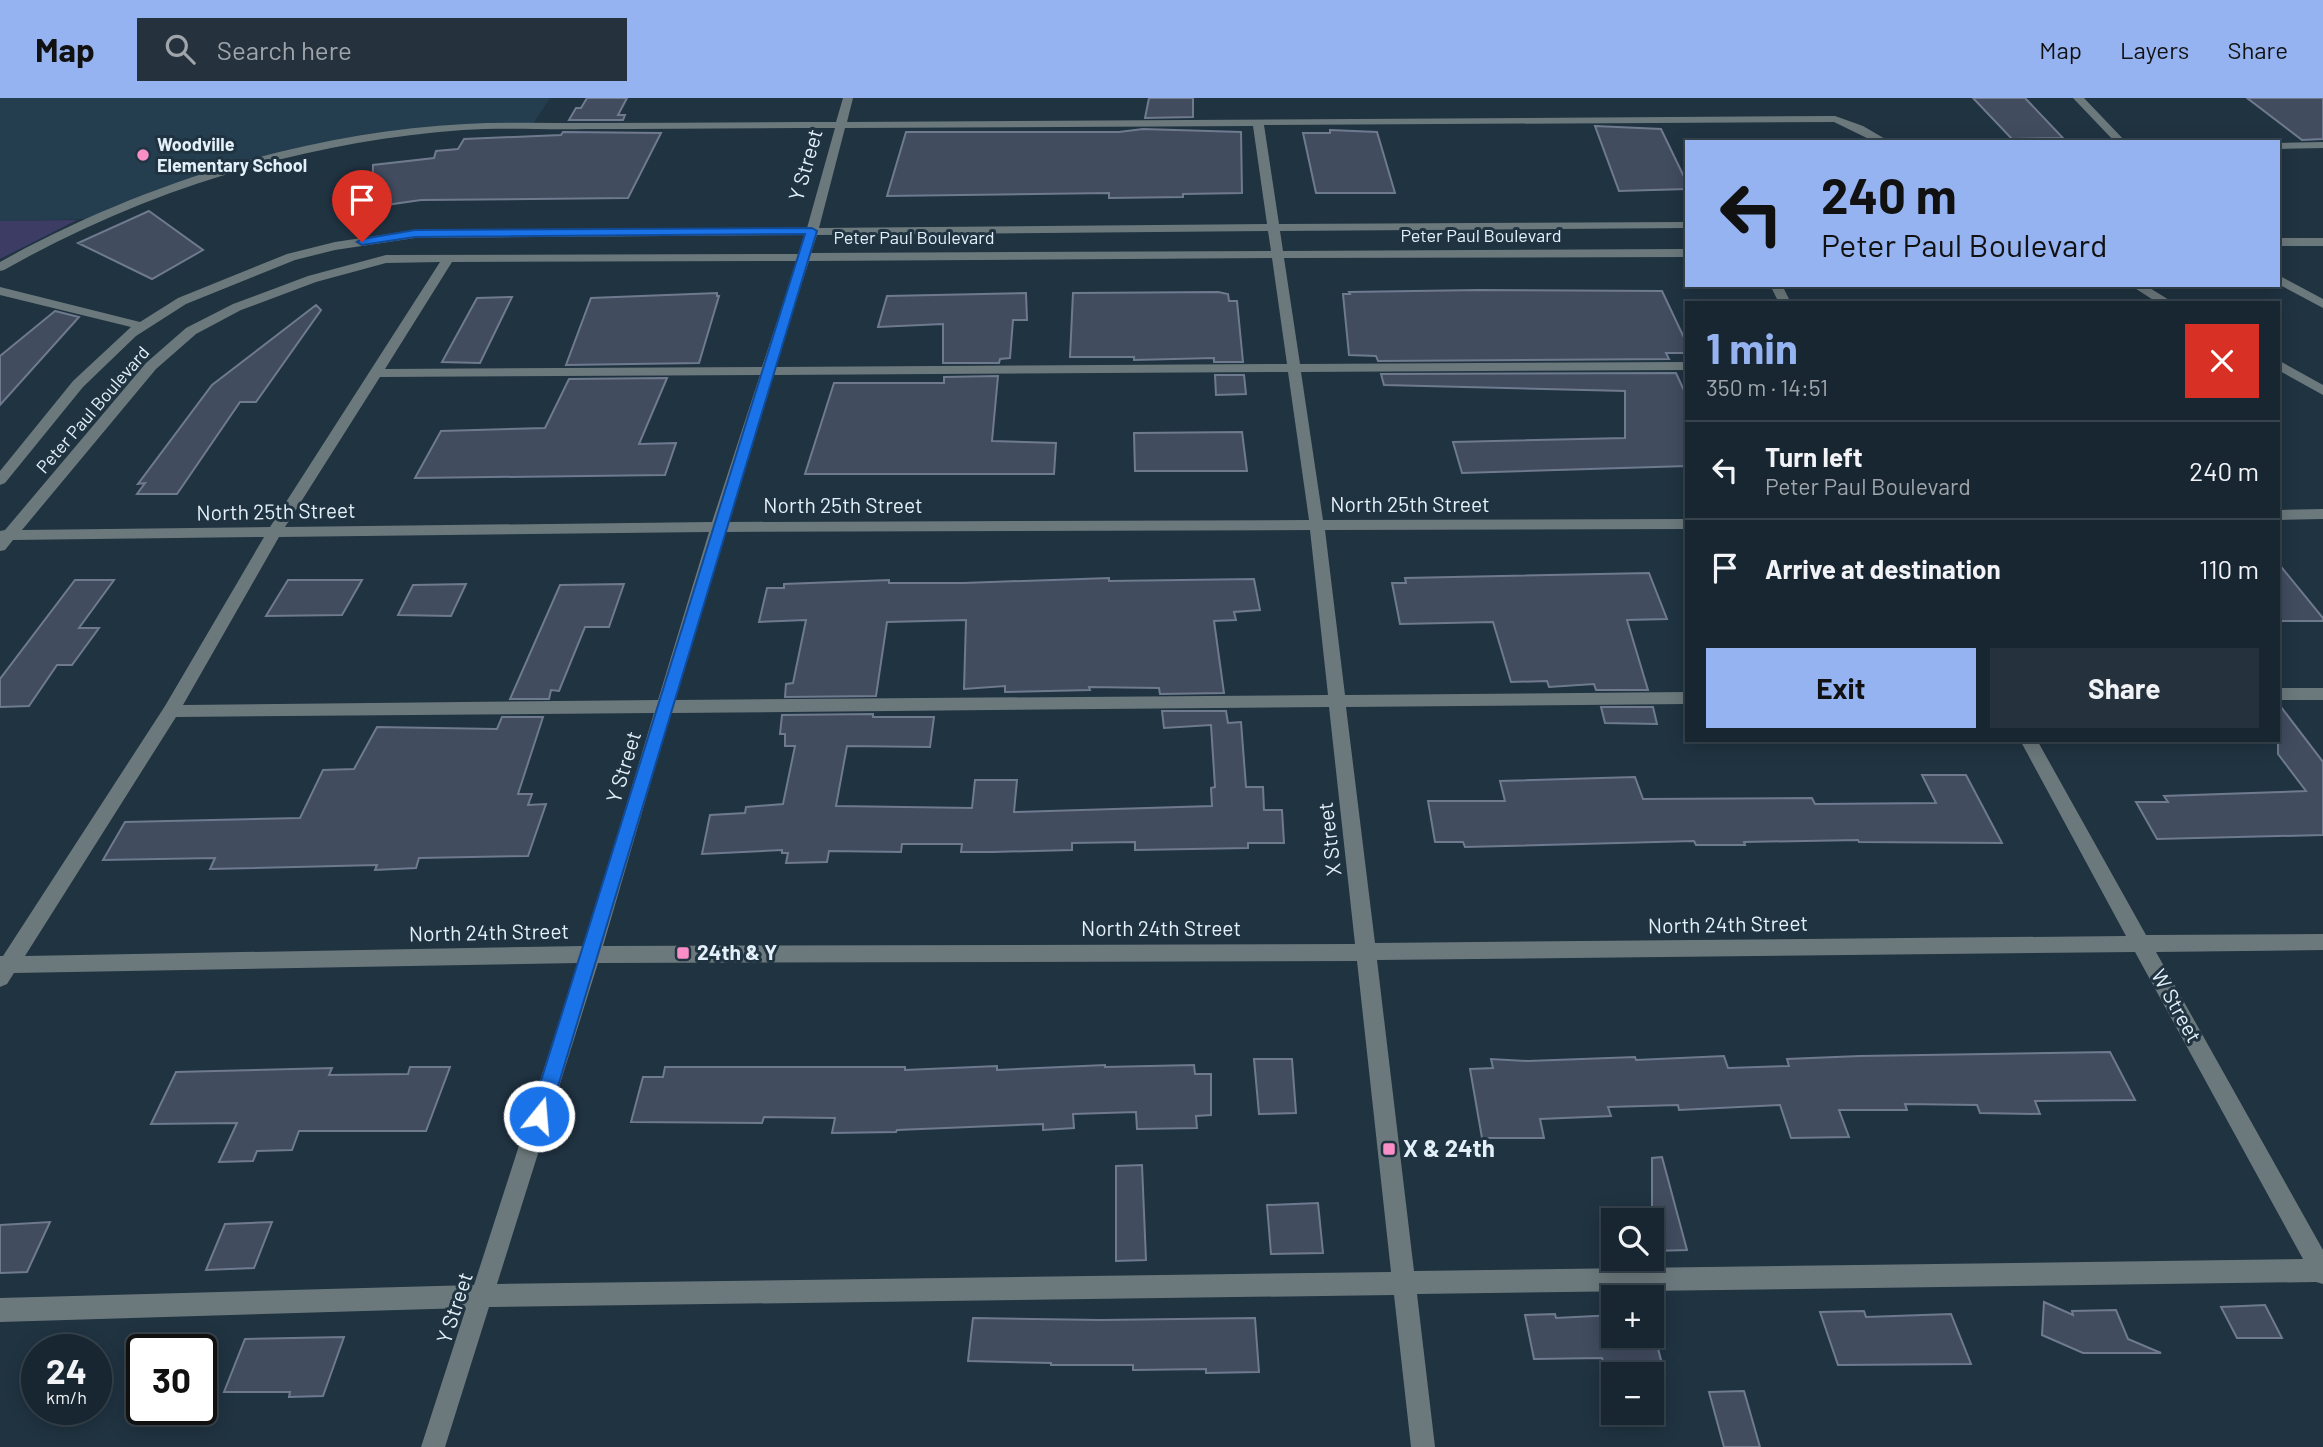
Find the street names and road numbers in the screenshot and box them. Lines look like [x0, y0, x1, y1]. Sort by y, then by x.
street label: Y Street [782, 126, 827, 203]
street label: Peter Paul Boulevard [1400, 224, 1562, 246]
street label: Peter Paul Boulevard [833, 226, 995, 248]
street label: Peter Paul Boulevard [31, 341, 153, 477]
street label: North 25th Street [1330, 491, 1490, 516]
street label: North 25th Street [763, 492, 923, 517]
street label: North 25th Street [196, 497, 356, 524]
street label: Y Street [600, 728, 645, 805]
street label: X Street [1312, 801, 1345, 877]
street label: North 24th Street [1648, 910, 1808, 937]
street label: North 24th Street [1081, 915, 1241, 940]
street label: North 24th Street [409, 918, 569, 945]
street label: W Street [2147, 964, 2208, 1046]
street label: Y Street [430, 1269, 477, 1346]

